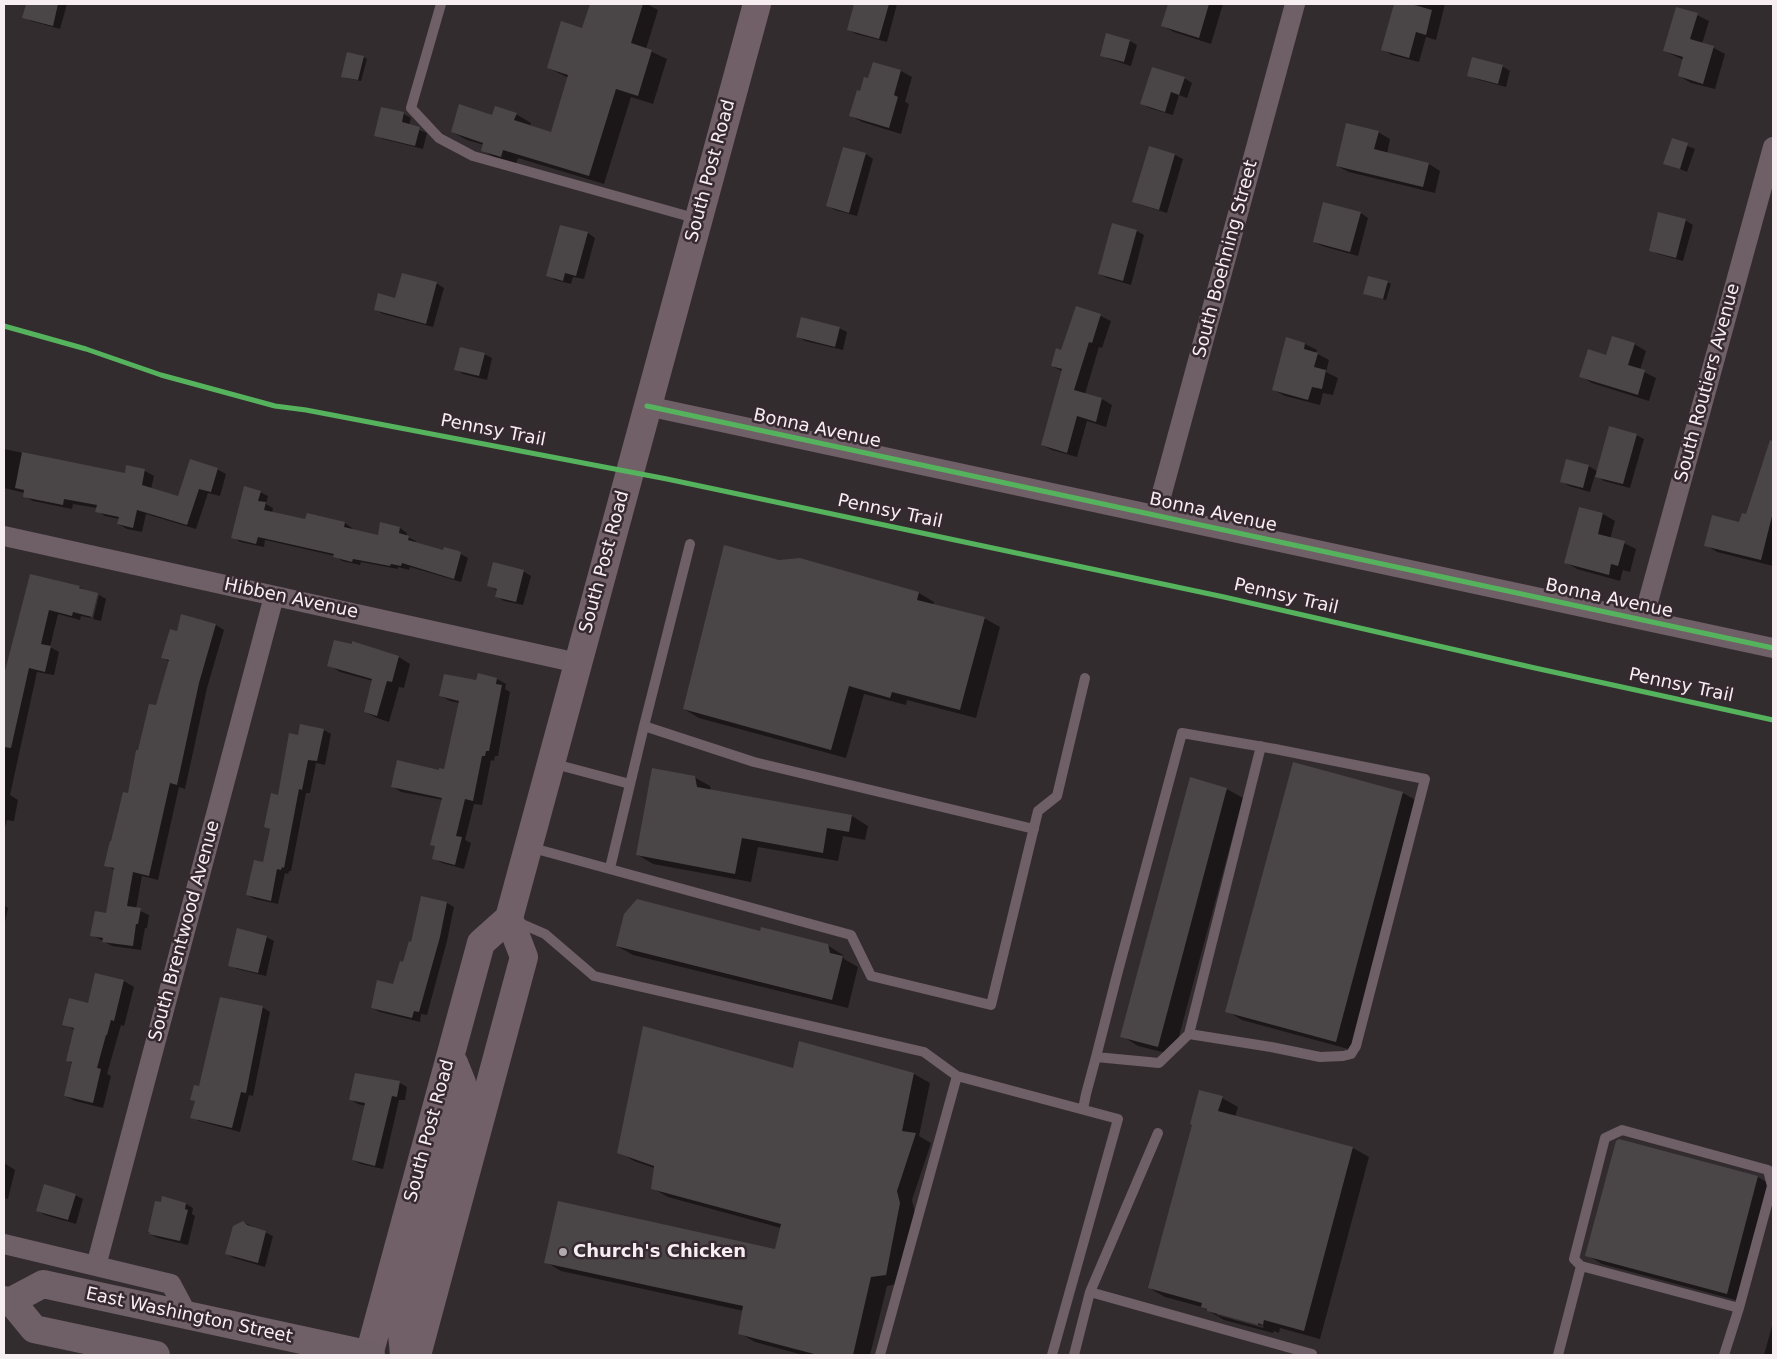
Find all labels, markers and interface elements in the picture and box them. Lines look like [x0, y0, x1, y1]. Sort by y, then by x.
street label: South Post Road [682, 97, 740, 245]
street label: South Boehning Street [1189, 158, 1263, 360]
street label: South Routiers Avenue [1671, 281, 1745, 485]
street label: Bonna Avenue [751, 405, 883, 453]
street label: Pennsy Trail [439, 410, 547, 452]
street label: South Post Road [576, 488, 634, 636]
street label: Bonna Avenue [1147, 489, 1279, 537]
street label: Pennsy Trail [836, 490, 944, 534]
street label: Hibben Avenue [222, 574, 360, 624]
street label: Pennsy Trail [1232, 574, 1340, 620]
street label: Bonna Avenue [1543, 575, 1675, 623]
street label: Pennsy Trail [1627, 664, 1735, 708]
street label: South Brentwood Avenue [145, 818, 225, 1044]
street label: South Post Road [401, 1057, 459, 1205]
place label: Church's Chicken [573, 1241, 746, 1263]
marker: Church's Chicken [557, 1246, 569, 1258]
street label: East Washington Street [84, 1284, 294, 1348]

